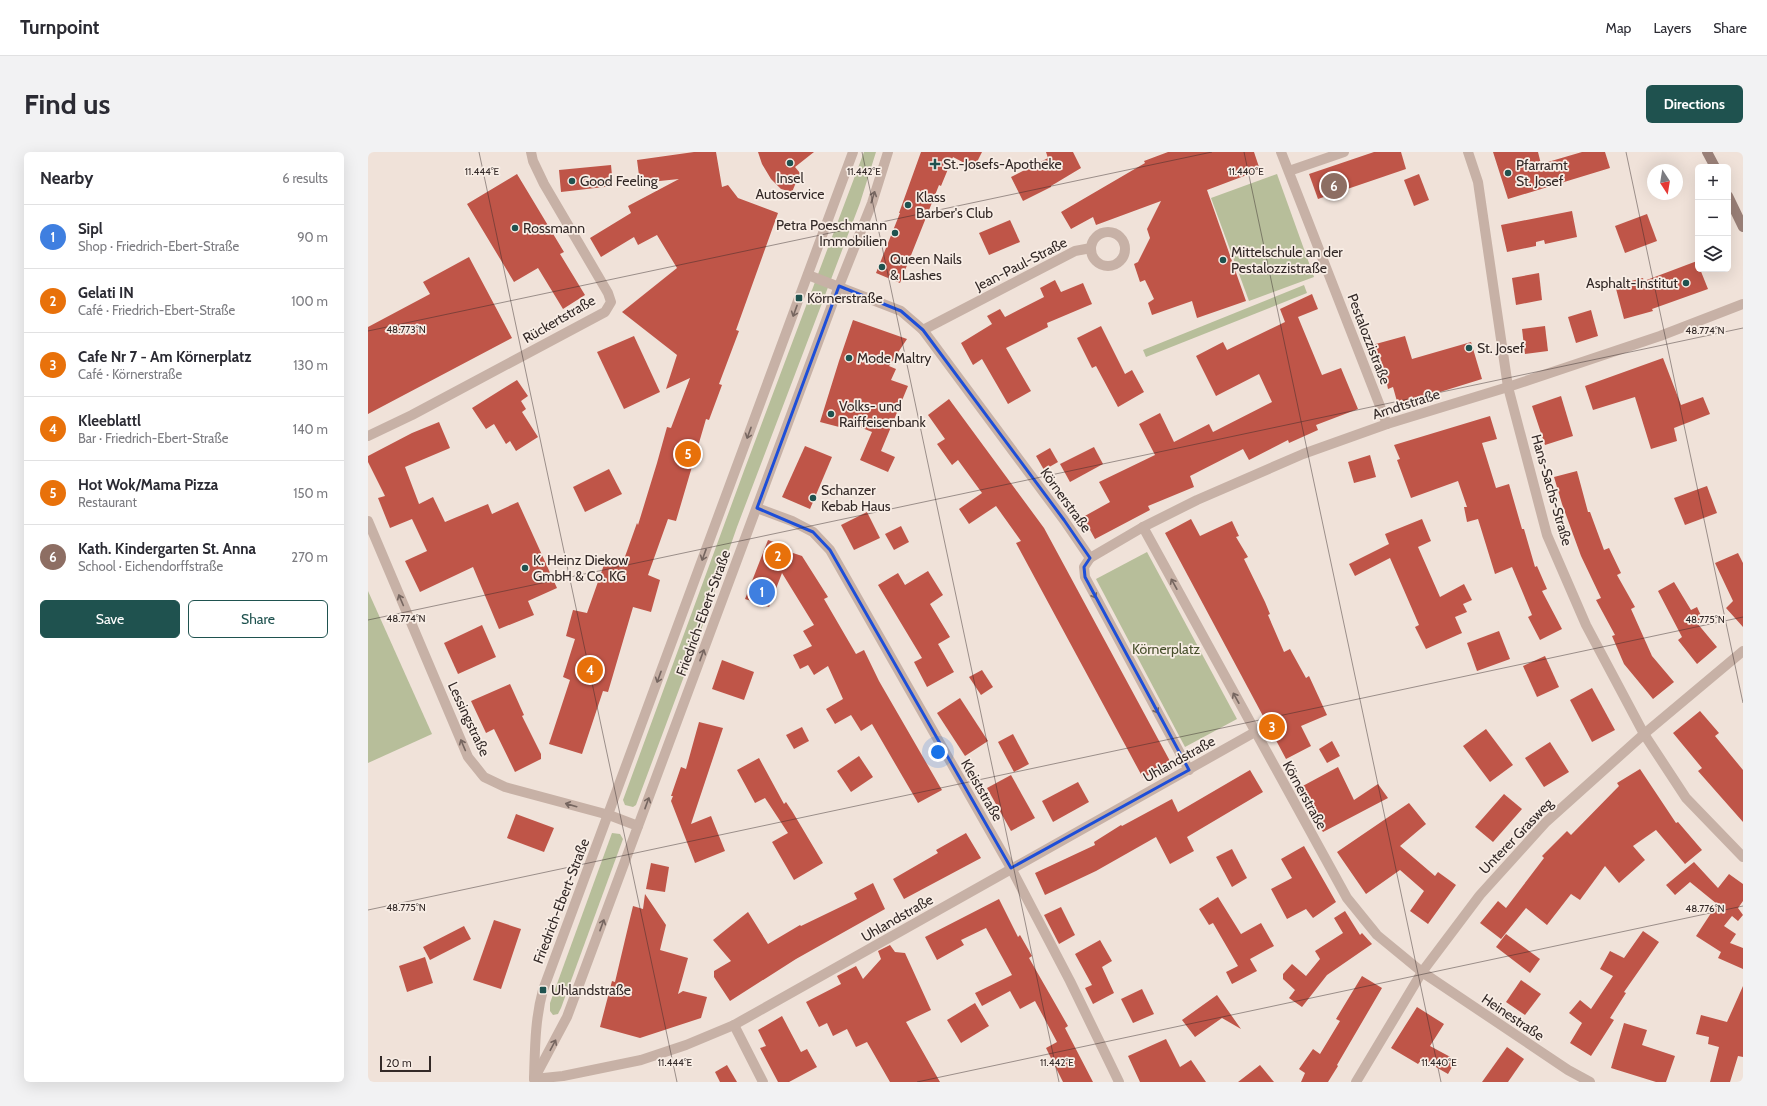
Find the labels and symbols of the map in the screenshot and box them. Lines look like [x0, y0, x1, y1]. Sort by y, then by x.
place label: St.-Josefs-Apotheke [943, 155, 1062, 173]
place label: Pfarramt St. Josef [1516, 156, 1568, 190]
marker: Insel Autoservice [785, 158, 795, 168]
marker: St.-Josefs-Apotheke [930, 159, 940, 169]
north arrow [1647, 164, 1683, 200]
text: 11.444°E [465, 165, 500, 178]
text: 11.442°E [847, 165, 881, 178]
text: 11.440°E [1228, 165, 1264, 178]
marker: Pfarramt St. Josef [1503, 168, 1513, 178]
place label: Insel Autoservice [756, 169, 824, 203]
pin: 6 [1321, 171, 1347, 201]
place label: Good Feeling [580, 172, 659, 190]
marker: Good Feeling [567, 176, 577, 186]
place label: Klass Barber's Club [916, 188, 993, 222]
one-way arrow [870, 192, 878, 204]
marker: Klass Barber's Club [903, 200, 913, 210]
place label: Petra Poeschmann Immobilien [776, 216, 887, 250]
place label: Rossmann [523, 219, 585, 237]
marker: Rossmann [510, 223, 520, 233]
marker: Petra Poeschmann Immobilien [890, 228, 900, 238]
street label: Jean-Paul-Straße [971, 233, 1070, 295]
place label: Mittelschule an der Pestalozzistraße [1231, 243, 1343, 277]
place label: Queen Nails & Lashes [890, 250, 962, 284]
marker: Mittelschule an der Pestalozzistraße [1218, 255, 1228, 265]
marker: Queen Nails & Lashes [877, 262, 887, 272]
place label: Asphalt-Institut [1586, 274, 1678, 292]
marker: Asphalt-Institut [1681, 278, 1691, 288]
place label: Körnerstraße [807, 289, 883, 307]
street label: Rückertstraße [519, 291, 599, 347]
street label: Pestalozzistraße [1343, 291, 1395, 387]
marker: Körnerstraße [794, 293, 804, 303]
one-way arrow [790, 305, 798, 317]
text: 48.773°N [386, 323, 426, 336]
text: 48.774°N [1685, 324, 1725, 337]
place label: St. Josef [1477, 339, 1525, 357]
marker: St. Josef [1464, 343, 1474, 353]
place label: Mode Maltry [857, 349, 931, 367]
marker: Mode Maltry [844, 353, 854, 363]
street label: Arndtstraße [1370, 385, 1442, 423]
place label: Volks- und Raiffeisenbank [839, 397, 926, 431]
marker: Volks- und Raiffeisenbank [826, 409, 836, 419]
one-way arrow [745, 427, 753, 439]
street label: Hans-Sachs-Straße [1527, 432, 1577, 548]
pin: 5 [675, 439, 701, 469]
street label: Körnerstraße [1036, 464, 1096, 536]
place label: Schanzer Kebab Haus [821, 481, 891, 515]
marker: Schanzer Kebab Haus [808, 493, 818, 503]
pin: 2 [765, 541, 791, 571]
street label: Friedrich-Ebert-Straße [672, 548, 734, 678]
one-way arrow [700, 549, 708, 561]
place label: K. Heinz Diekow GmbH & Co. KG [533, 551, 628, 585]
marker: K. Heinz Diekow GmbH & Co. KG [520, 563, 530, 573]
pin: 1 [749, 577, 775, 607]
one-way arrow [1169, 578, 1177, 590]
one-way arrow [1090, 587, 1098, 599]
one-way arrow [397, 594, 405, 606]
text: 48.774°N [386, 612, 426, 625]
text: 48.775°N [1685, 613, 1725, 626]
park label: Körnerplatz [1132, 640, 1200, 658]
one-way arrow [699, 649, 707, 661]
pin: 4 [577, 655, 603, 685]
one-way arrow [655, 671, 663, 683]
street label: Lessingstraße [444, 679, 494, 759]
one-way arrow [1232, 692, 1239, 704]
one-way arrow [1152, 701, 1159, 713]
pin: 3 [1259, 712, 1285, 742]
street label: Uhlandstraße [1140, 732, 1218, 786]
one-way arrow [459, 740, 466, 752]
your location [928, 742, 948, 762]
street label: Kleiststraße [957, 756, 1007, 824]
street label: Körnerstraße [1279, 758, 1331, 832]
street label: Unterer Grasweg [1475, 793, 1558, 878]
one-way arrow [644, 796, 651, 809]
one-way arrow [565, 801, 578, 808]
street label: Friedrich-Ebert-Straße [529, 836, 593, 966]
street label: Uhlandstraße [858, 890, 936, 946]
text: 48.775°N [386, 901, 426, 914]
text: 48.776°N [1685, 902, 1725, 915]
one-way arrow [598, 919, 606, 931]
place label: Uhlandstraße [551, 981, 631, 999]
marker: Uhlandstraße [538, 985, 548, 995]
street label: Heinestraße [1478, 990, 1548, 1044]
one-way arrow [549, 1039, 557, 1051]
scale bar [380, 1054, 431, 1073]
text: 11.444°E [658, 1056, 693, 1069]
text: 11.442°E [1040, 1056, 1074, 1069]
text: 11.440°E [1421, 1056, 1457, 1069]

